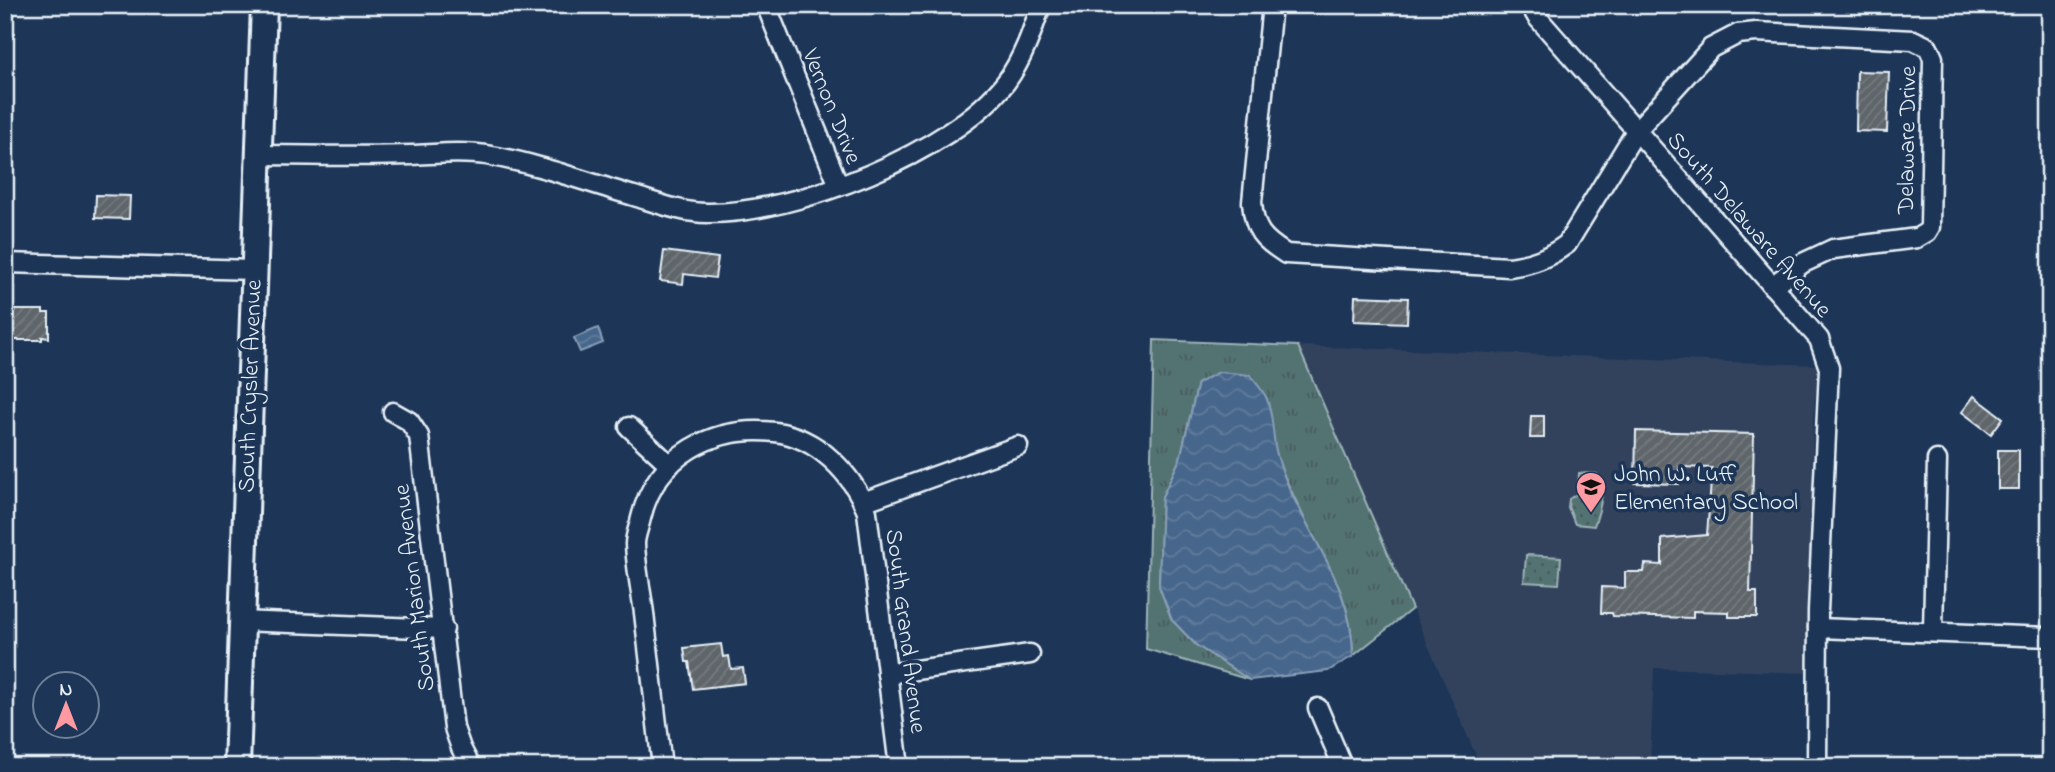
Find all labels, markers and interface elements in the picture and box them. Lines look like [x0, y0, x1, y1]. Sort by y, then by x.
street label: Vernon Drive [791, 43, 870, 170]
street label: Delaware Drive [1890, 65, 1927, 216]
street label: South Delaware Avenue [1657, 125, 1839, 327]
street label: South Crysler Avenue [230, 279, 274, 493]
place label: John W. Luff Elementary School [1614, 458, 1798, 522]
school or university icon: John W. Luff Elementary School [1574, 470, 1608, 514]
street label: South Marion Avenue [385, 482, 446, 693]
street label: South Grand Avenue [875, 527, 934, 736]
north arrow [32, 670, 102, 740]
text: N [60, 677, 73, 704]

